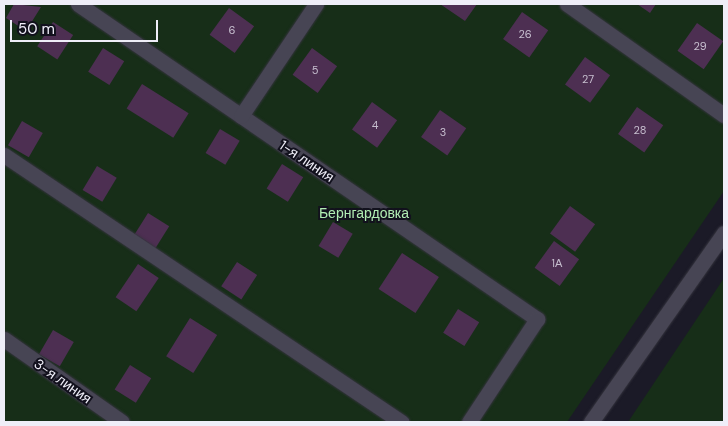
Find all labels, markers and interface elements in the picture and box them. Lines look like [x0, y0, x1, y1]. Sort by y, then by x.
scale bar [12, 10, 160, 42]
text: 50 m [18, 19, 55, 39]
house number: 6 [229, 23, 235, 37]
house number: 26 [518, 27, 532, 41]
house number: 29 [693, 39, 707, 53]
house number: 5 [312, 63, 318, 77]
house number: 27 [582, 72, 594, 86]
house number: 4 [372, 118, 378, 132]
house number: 28 [634, 123, 646, 137]
house number: 3 [440, 125, 446, 139]
street label: 1-я линия [276, 137, 338, 185]
park label: Бернгардовка [319, 205, 409, 221]
house number: 1А [552, 256, 562, 270]
street label: 3-я линия [31, 355, 95, 407]

